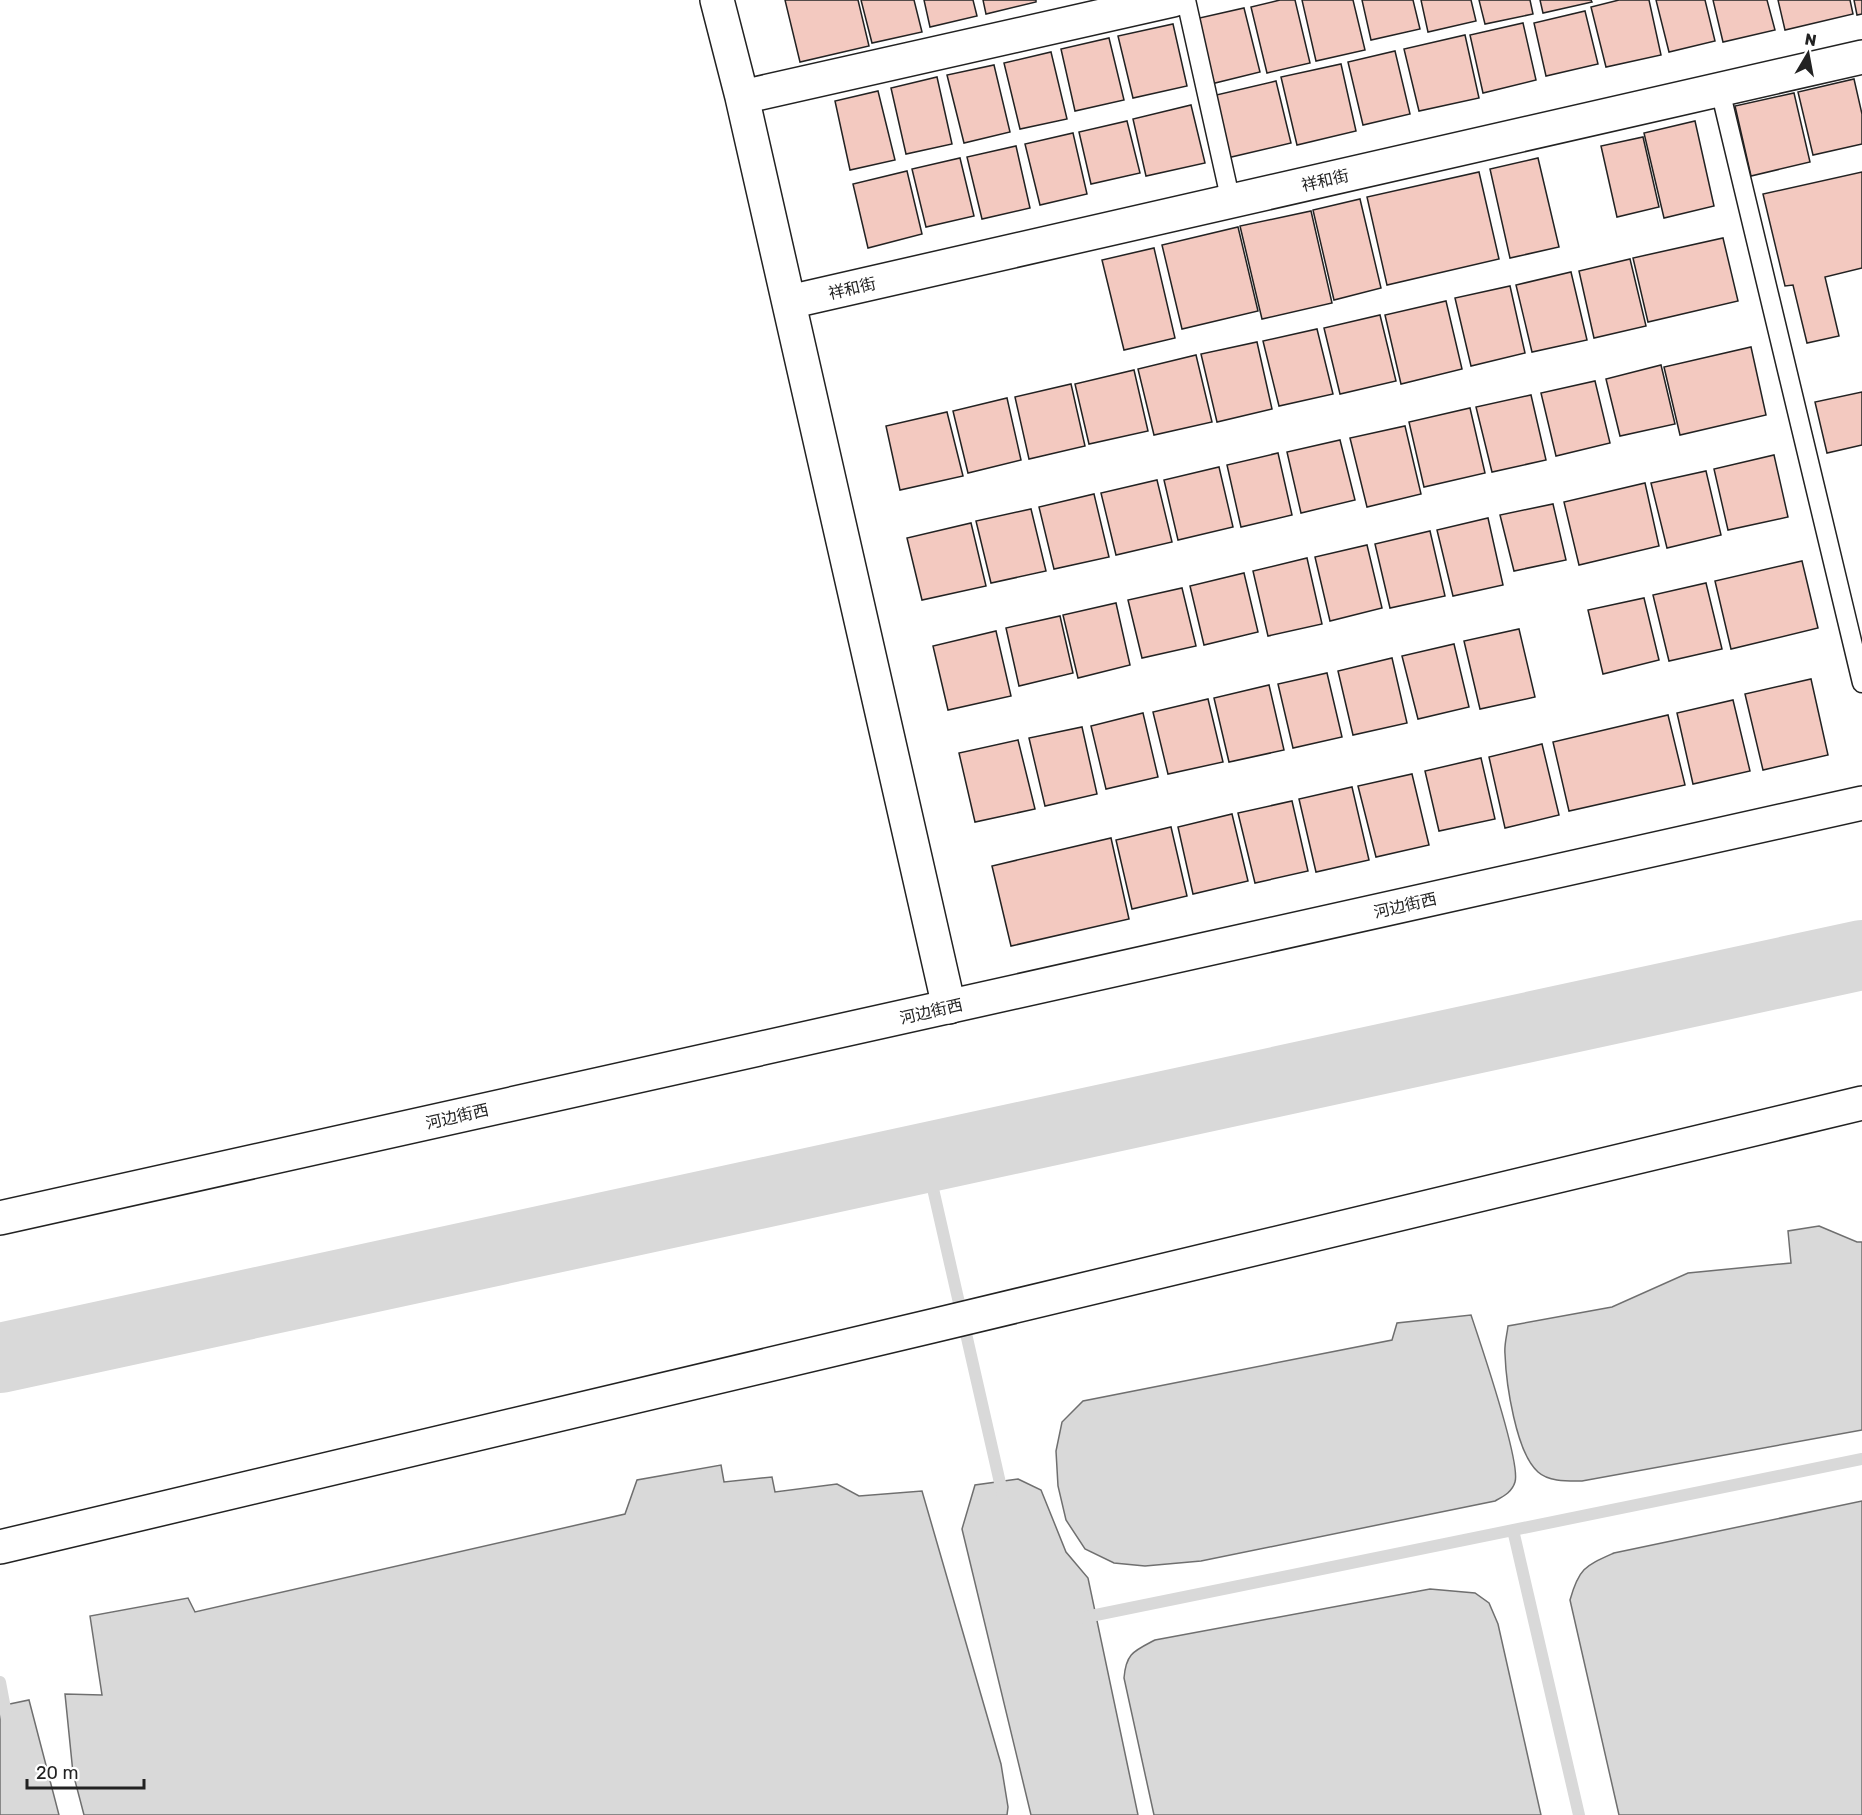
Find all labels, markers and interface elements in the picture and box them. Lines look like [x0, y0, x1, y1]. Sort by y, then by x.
north arrow [1778, 24, 1838, 84]
text: N [1803, 29, 1818, 50]
street label: 祥和街 [1300, 166, 1351, 195]
street label: 祥和街 [827, 274, 878, 303]
street label: 河边街西 [1372, 889, 1438, 922]
street label: 河边街西 [898, 995, 964, 1028]
street label: 河边街西 [424, 1100, 490, 1133]
scale bar [27, 1752, 144, 1790]
text: 20 m [36, 1762, 78, 1784]

